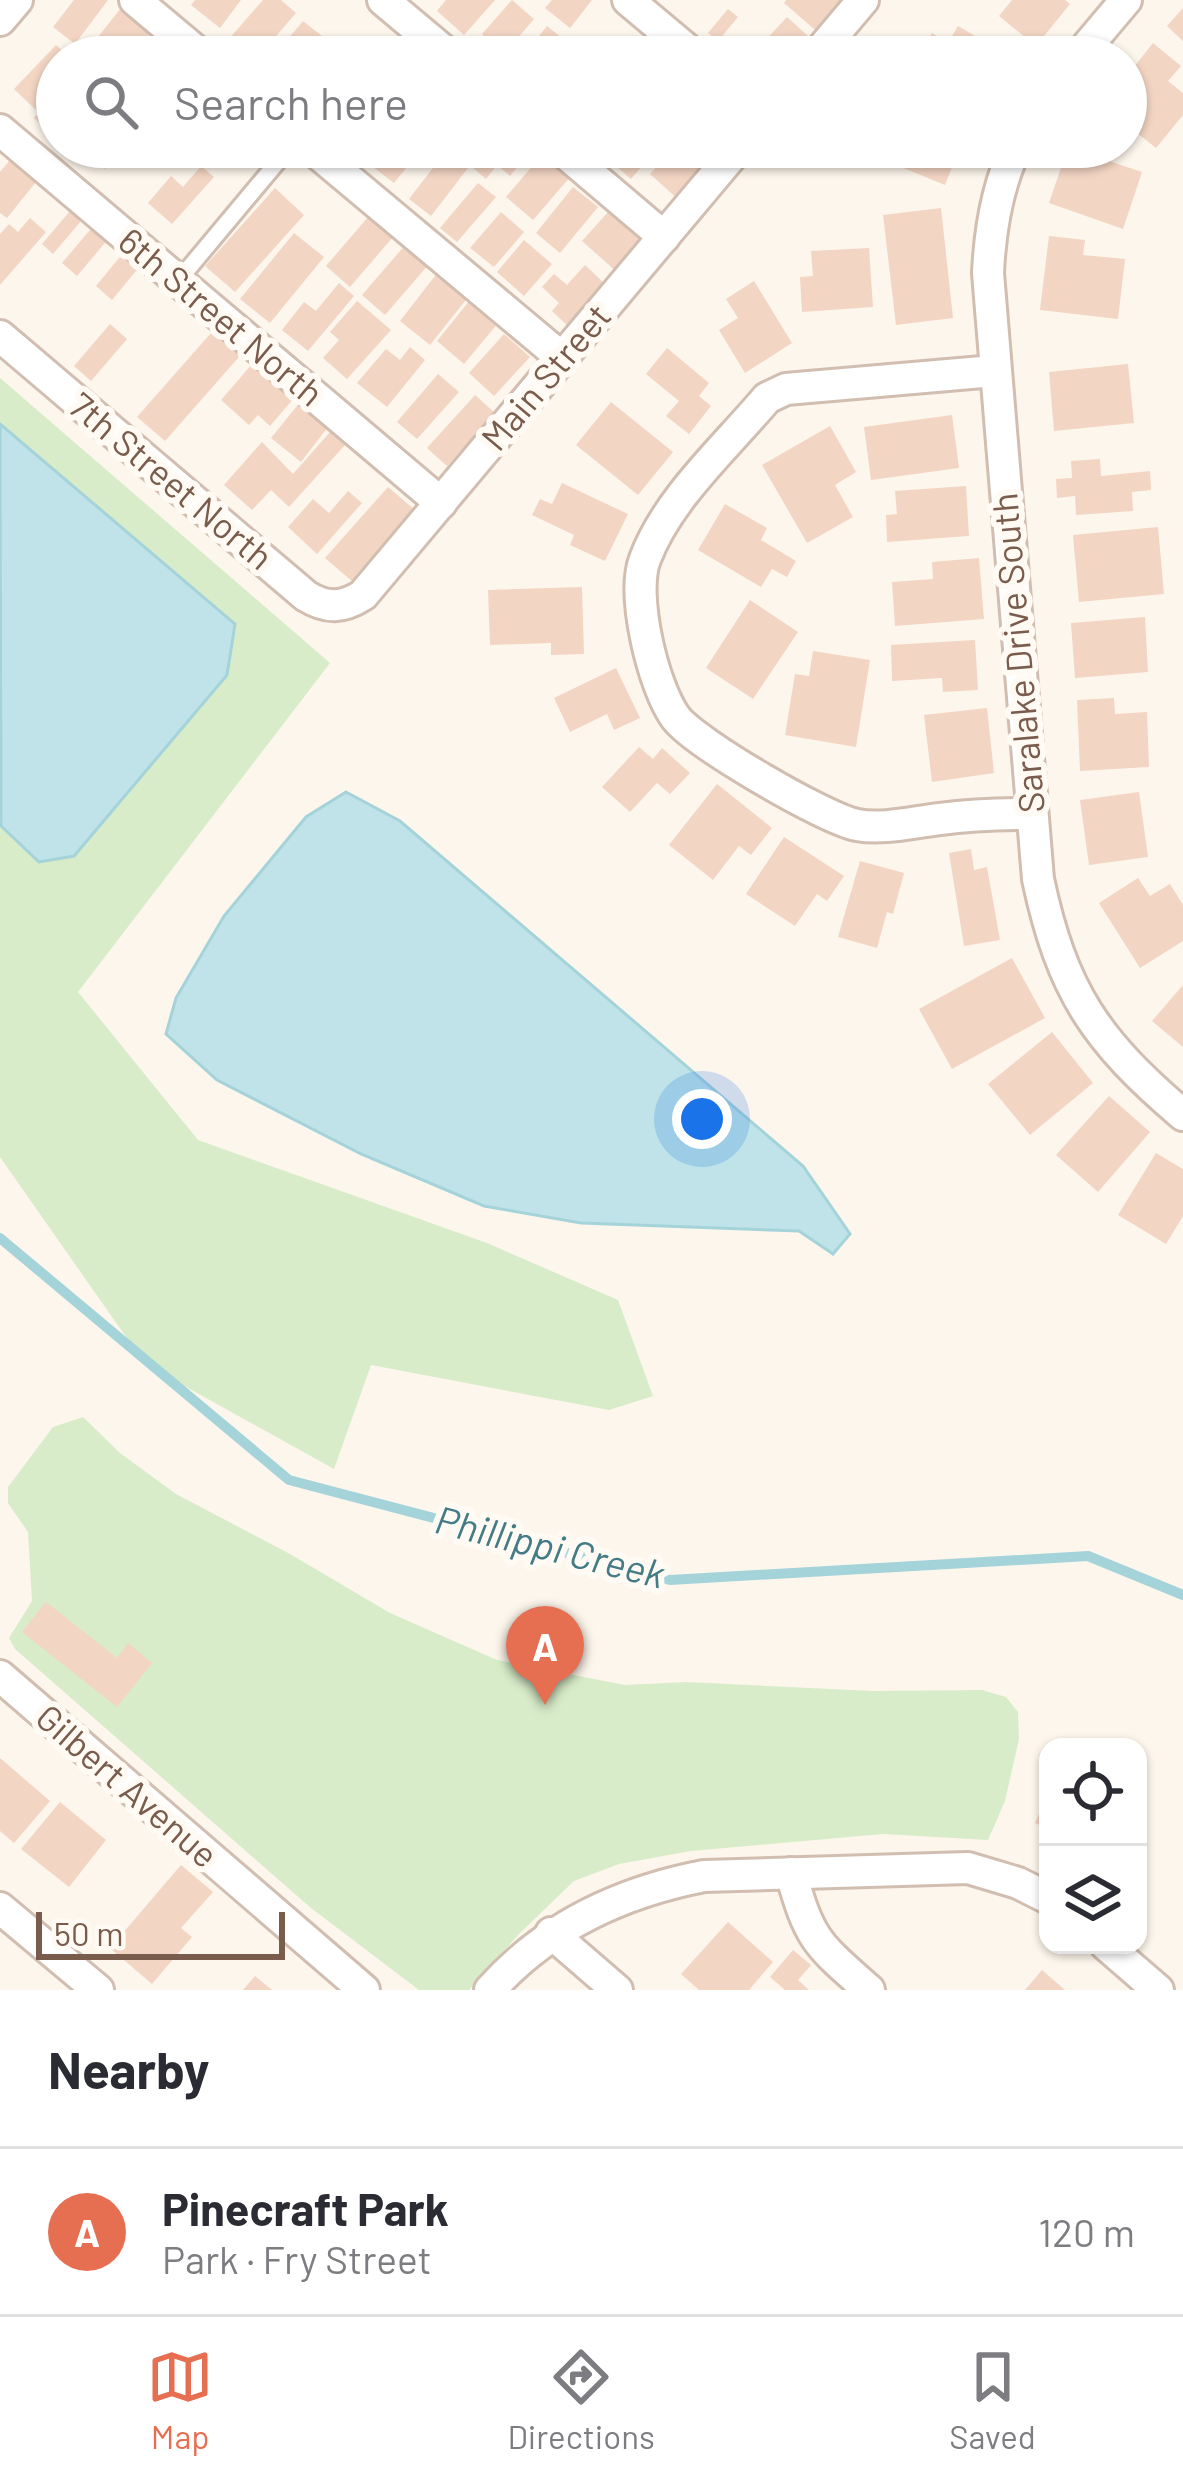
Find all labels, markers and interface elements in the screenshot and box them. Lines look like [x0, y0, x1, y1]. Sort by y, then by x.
search box [36, 36, 1147, 168]
icon: search [78, 69, 144, 135]
text: Search here [174, 75, 408, 129]
street label: 6th Street North [111, 218, 333, 414]
street label: Main Street [471, 294, 619, 458]
street label: 7th Street North [62, 382, 282, 577]
street label: Saralake Drive South [981, 491, 1052, 815]
your location [672, 1089, 732, 1149]
water label: Phillippi Creek [431, 1494, 670, 1597]
pin: A [506, 1606, 584, 1705]
street label: Gilbert Avenue [28, 1694, 228, 1875]
map controls [1039, 1738, 1147, 1954]
button: locate [1039, 1738, 1147, 1846]
button: layers [1039, 1846, 1147, 1954]
scale bar [36, 1906, 285, 1959]
text: 50 m [54, 1913, 124, 1953]
text: Nearby [48, 2038, 209, 2099]
text: Pinecraft Park [162, 2181, 449, 2235]
text: A [74, 2208, 100, 2255]
text: 120 m [1038, 2208, 1135, 2255]
text: Park · Fry Street [162, 2235, 432, 2282]
tab: Map [147, 2344, 213, 2456]
tab: Directions [507, 2344, 655, 2456]
tab: Saved [949, 2344, 1036, 2456]

